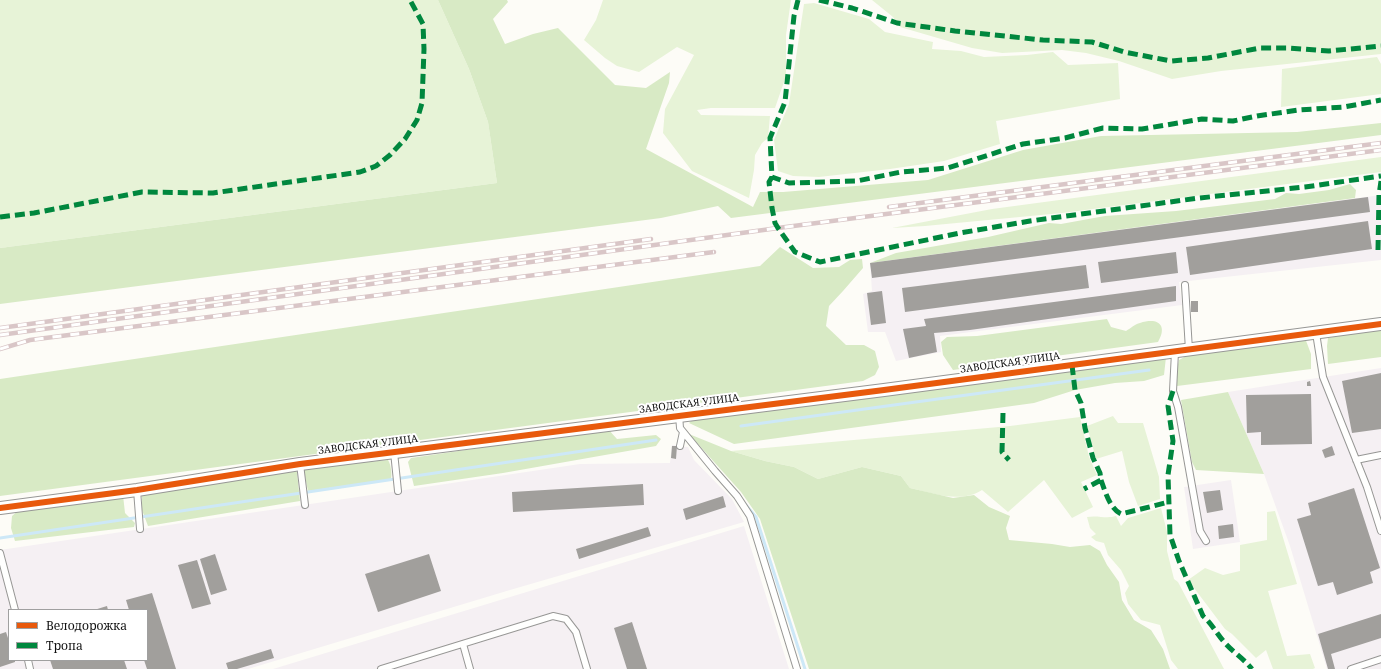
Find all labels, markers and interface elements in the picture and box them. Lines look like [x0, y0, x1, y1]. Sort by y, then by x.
street label: ЗАВОДСКАЯ УЛИЦА [959, 350, 1061, 376]
street label: ЗАВОДСКАЯ УЛИЦА [638, 392, 740, 416]
street label: ЗАВОДСКАЯ УЛИЦА [317, 433, 419, 457]
legend [8, 609, 148, 661]
text: Велодорожка [46, 617, 127, 634]
text: Тропа [46, 637, 83, 654]

